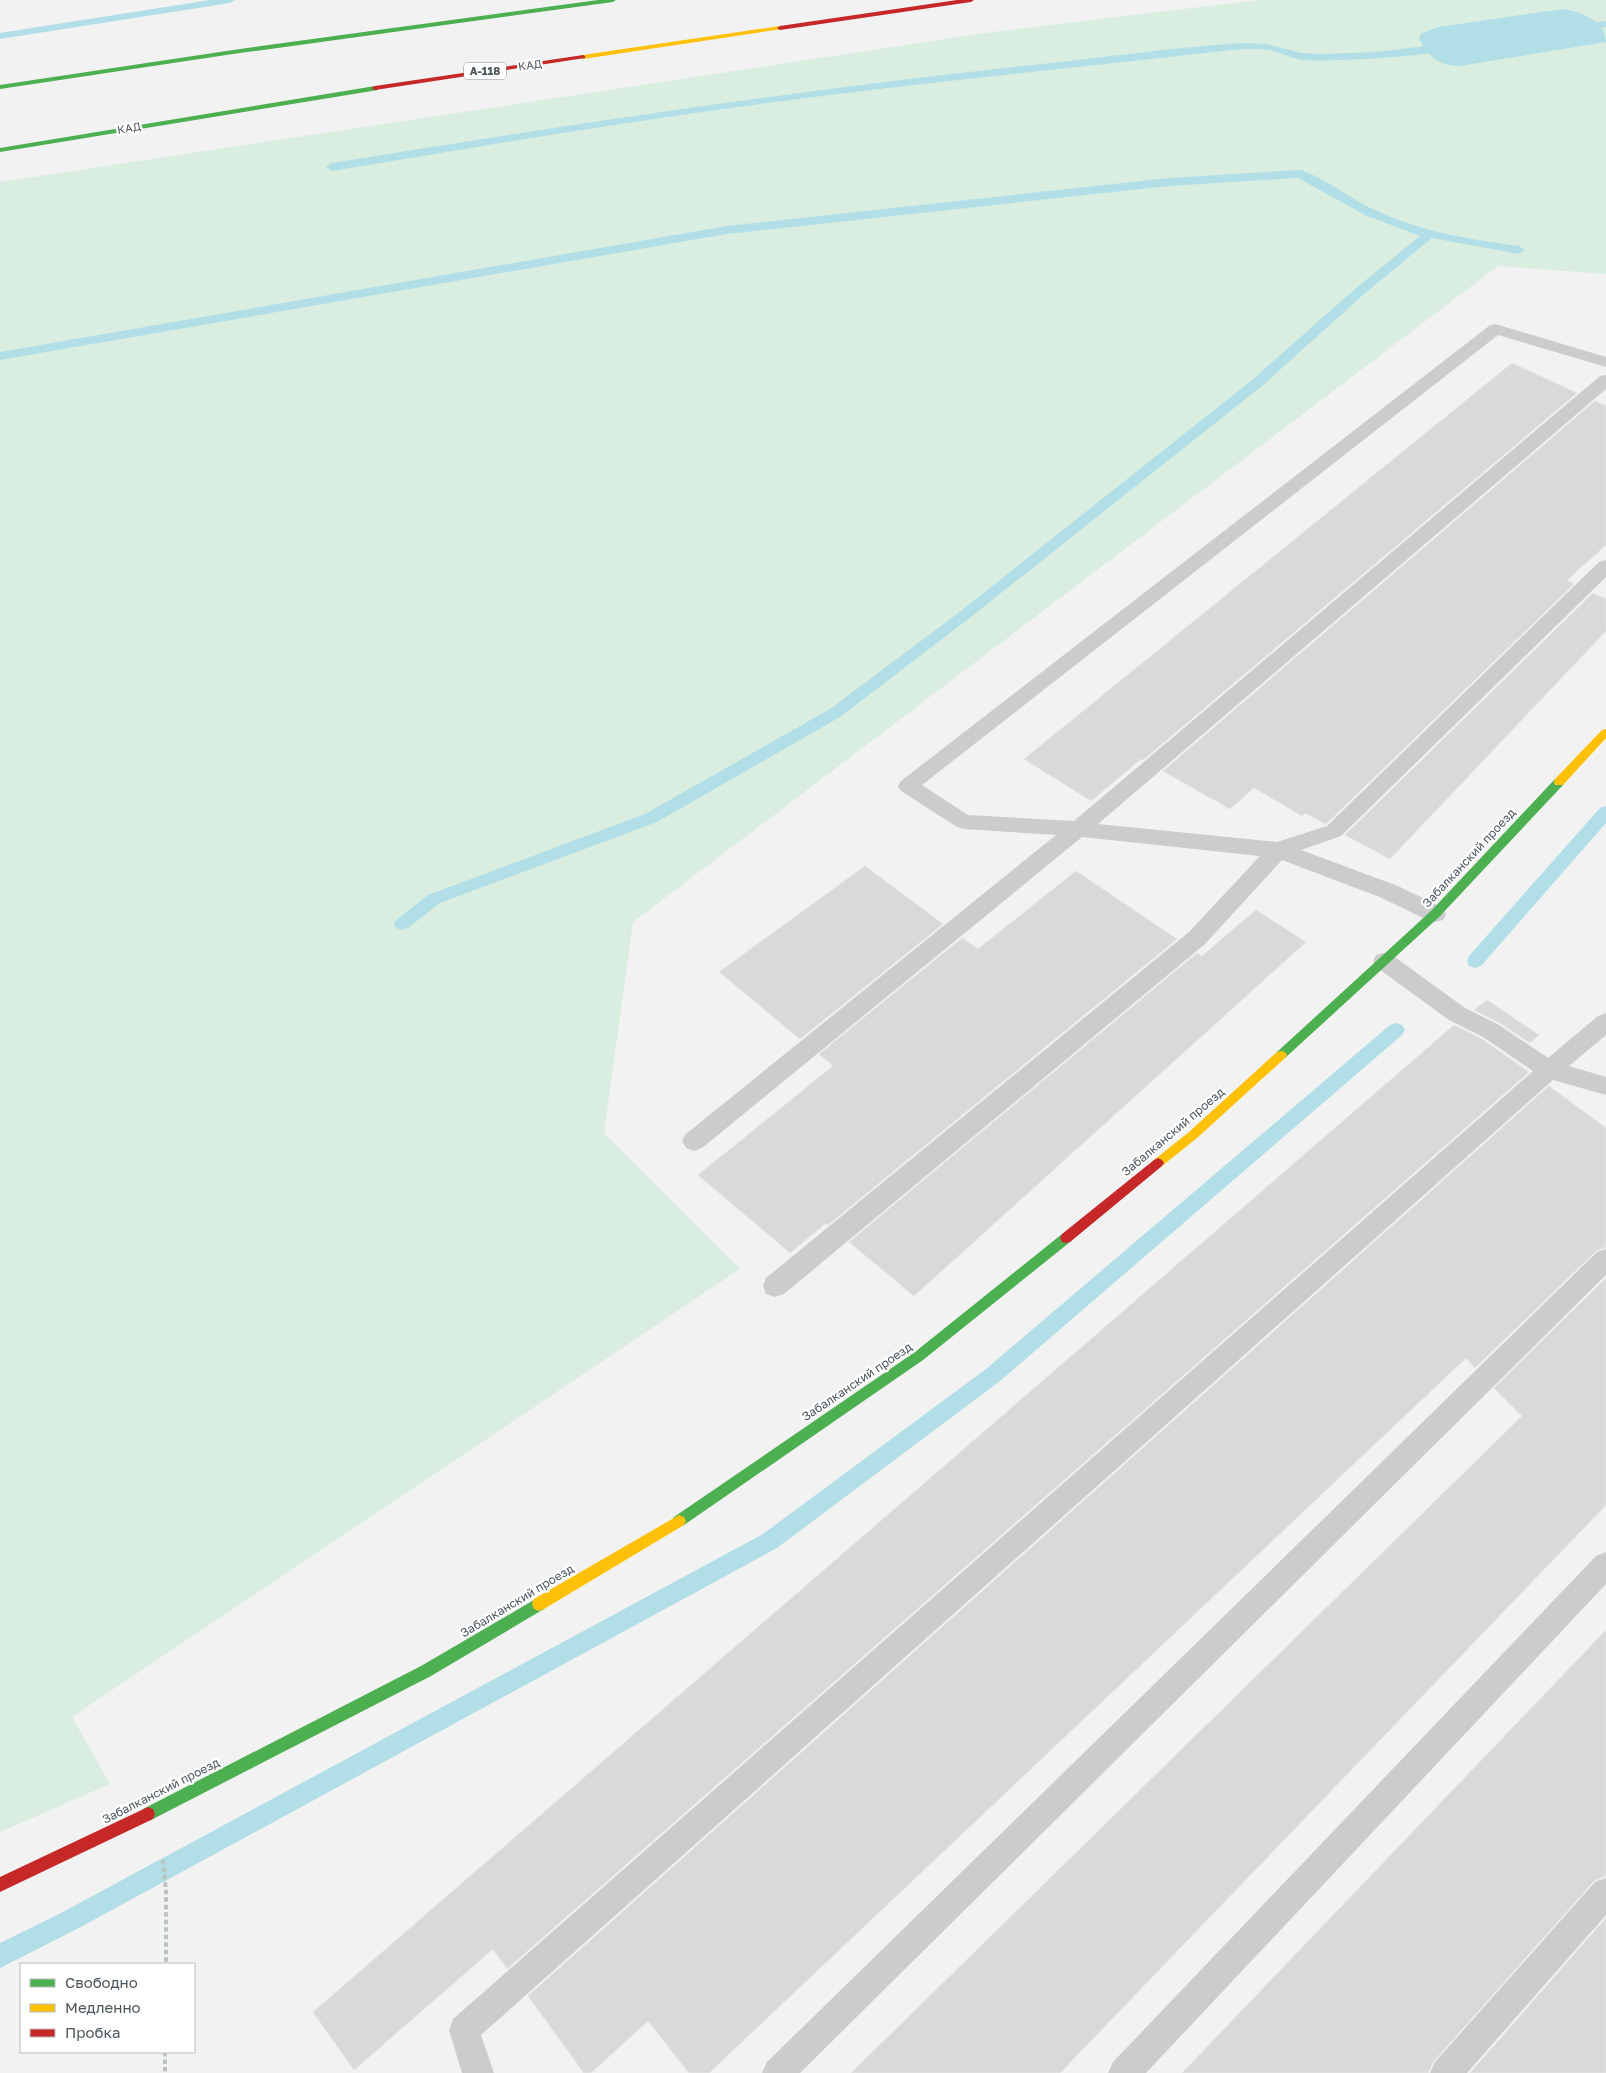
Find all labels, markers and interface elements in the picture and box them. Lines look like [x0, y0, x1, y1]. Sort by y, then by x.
street label: КАД [517, 56, 543, 73]
road number: А-118 [464, 62, 506, 80]
street label: КАД [116, 119, 142, 136]
street label: Забалканский проезд [1419, 805, 1518, 910]
street label: Забалканский проезд [1118, 1084, 1227, 1179]
street label: Забалканский проезд [799, 1339, 915, 1424]
street label: Забалканский проезд [457, 1561, 576, 1640]
street label: Забалканский проезд [100, 1754, 222, 1827]
legend [20, 1963, 195, 2053]
text: Свободно [65, 1973, 138, 1991]
text: Медленно [65, 1998, 141, 2016]
text: Пробка [65, 2023, 120, 2041]

